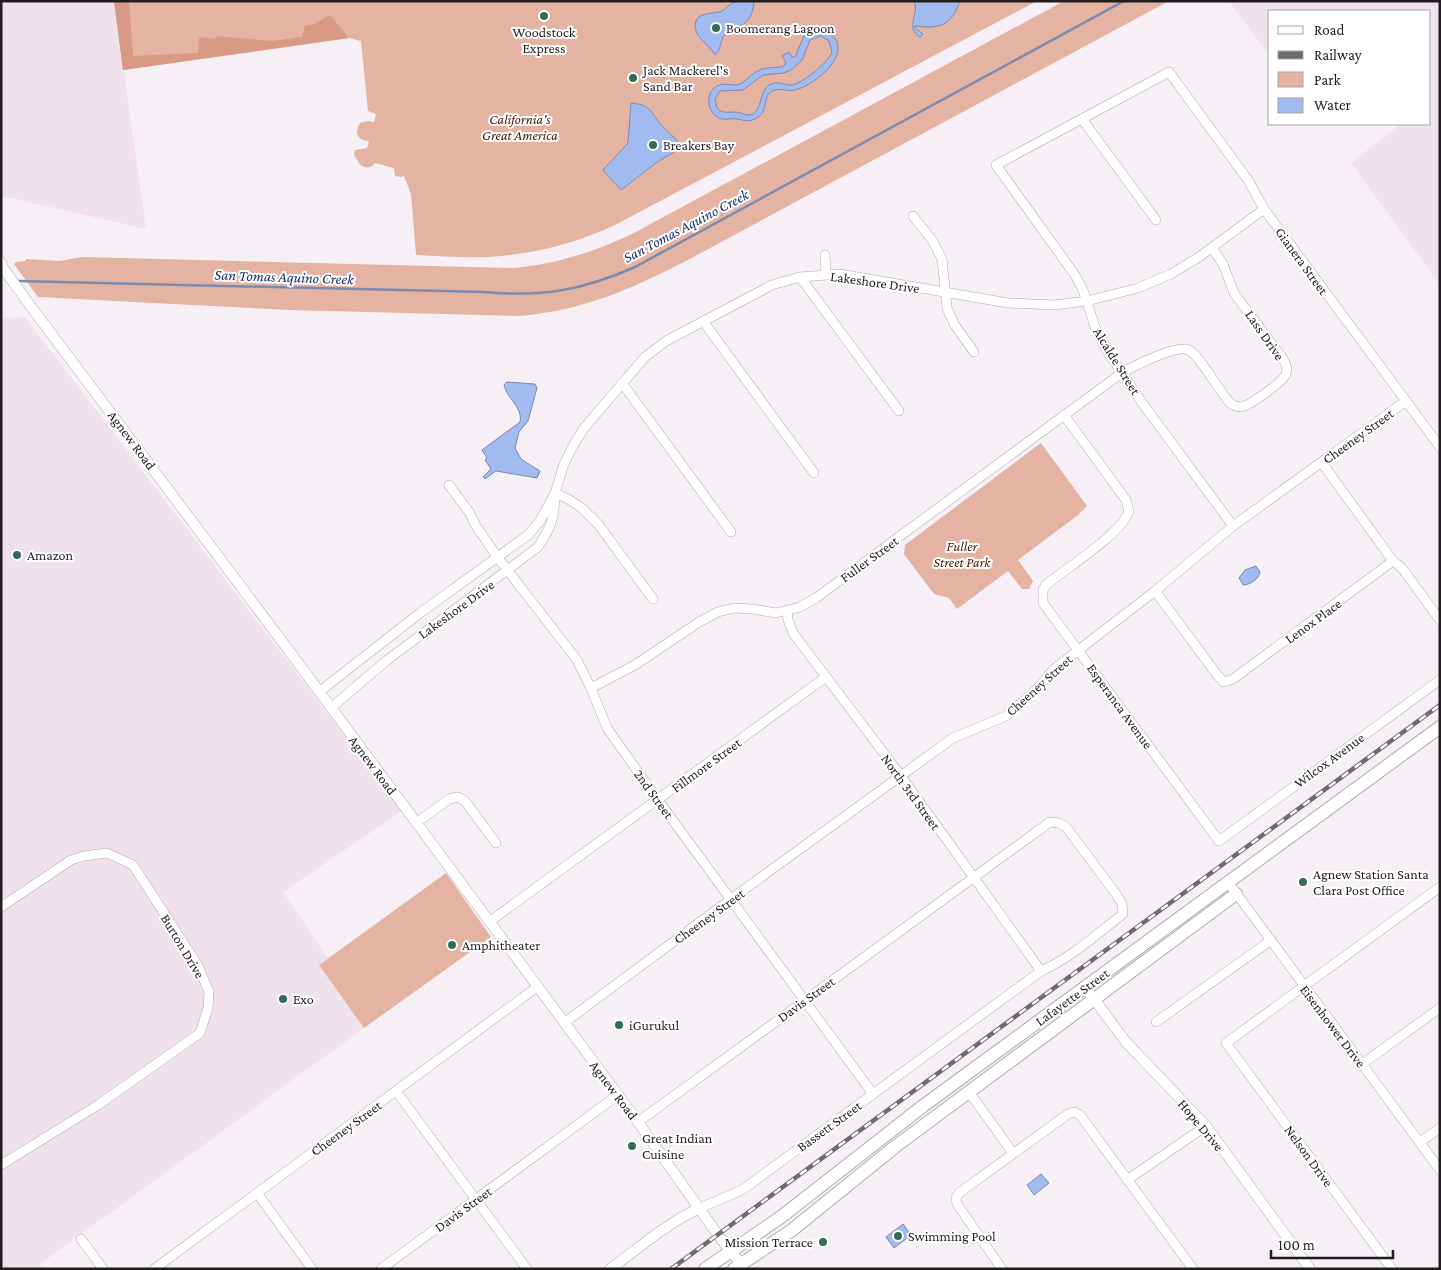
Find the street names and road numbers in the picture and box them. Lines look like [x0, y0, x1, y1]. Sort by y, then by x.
street label: Gianera Street [1272, 224, 1332, 298]
street label: Lakeshore Drive [829, 268, 921, 296]
street label: Lass Drive [1242, 307, 1288, 363]
street label: Alcalde Street [1090, 324, 1144, 398]
street label: Cheeney Street [1319, 405, 1397, 467]
street label: Agnew Road [105, 407, 160, 473]
street label: Fuller Street [837, 532, 902, 585]
street label: Lakeshore Drive [415, 576, 497, 642]
street label: Lenox Place [1282, 595, 1344, 647]
street label: Cheeney Street [1003, 651, 1076, 719]
street label: Esperanca Avenue [1084, 660, 1156, 752]
street label: Wilcox Avenue [1291, 729, 1367, 791]
street label: Agnew Road [346, 732, 401, 798]
street label: Fillmore Street [668, 734, 744, 796]
street label: North 3rd Street [878, 751, 944, 833]
street label: 2nd Street [631, 766, 677, 822]
street label: Cheeney Street [670, 885, 748, 947]
street label: Burton Drive [158, 911, 208, 981]
street label: Lafayette Street [1032, 965, 1112, 1029]
street label: Davis Street [774, 973, 838, 1025]
street label: Eisenhower Drive [1297, 982, 1369, 1070]
street label: Agnew Road [587, 1057, 642, 1123]
street label: Hope Drive [1175, 1096, 1227, 1154]
street label: Cheeney Street [307, 1097, 385, 1159]
street label: Bassett Street [794, 1097, 865, 1155]
street label: Nelson Drive [1281, 1122, 1337, 1190]
street label: Davis Street [431, 1183, 495, 1235]

